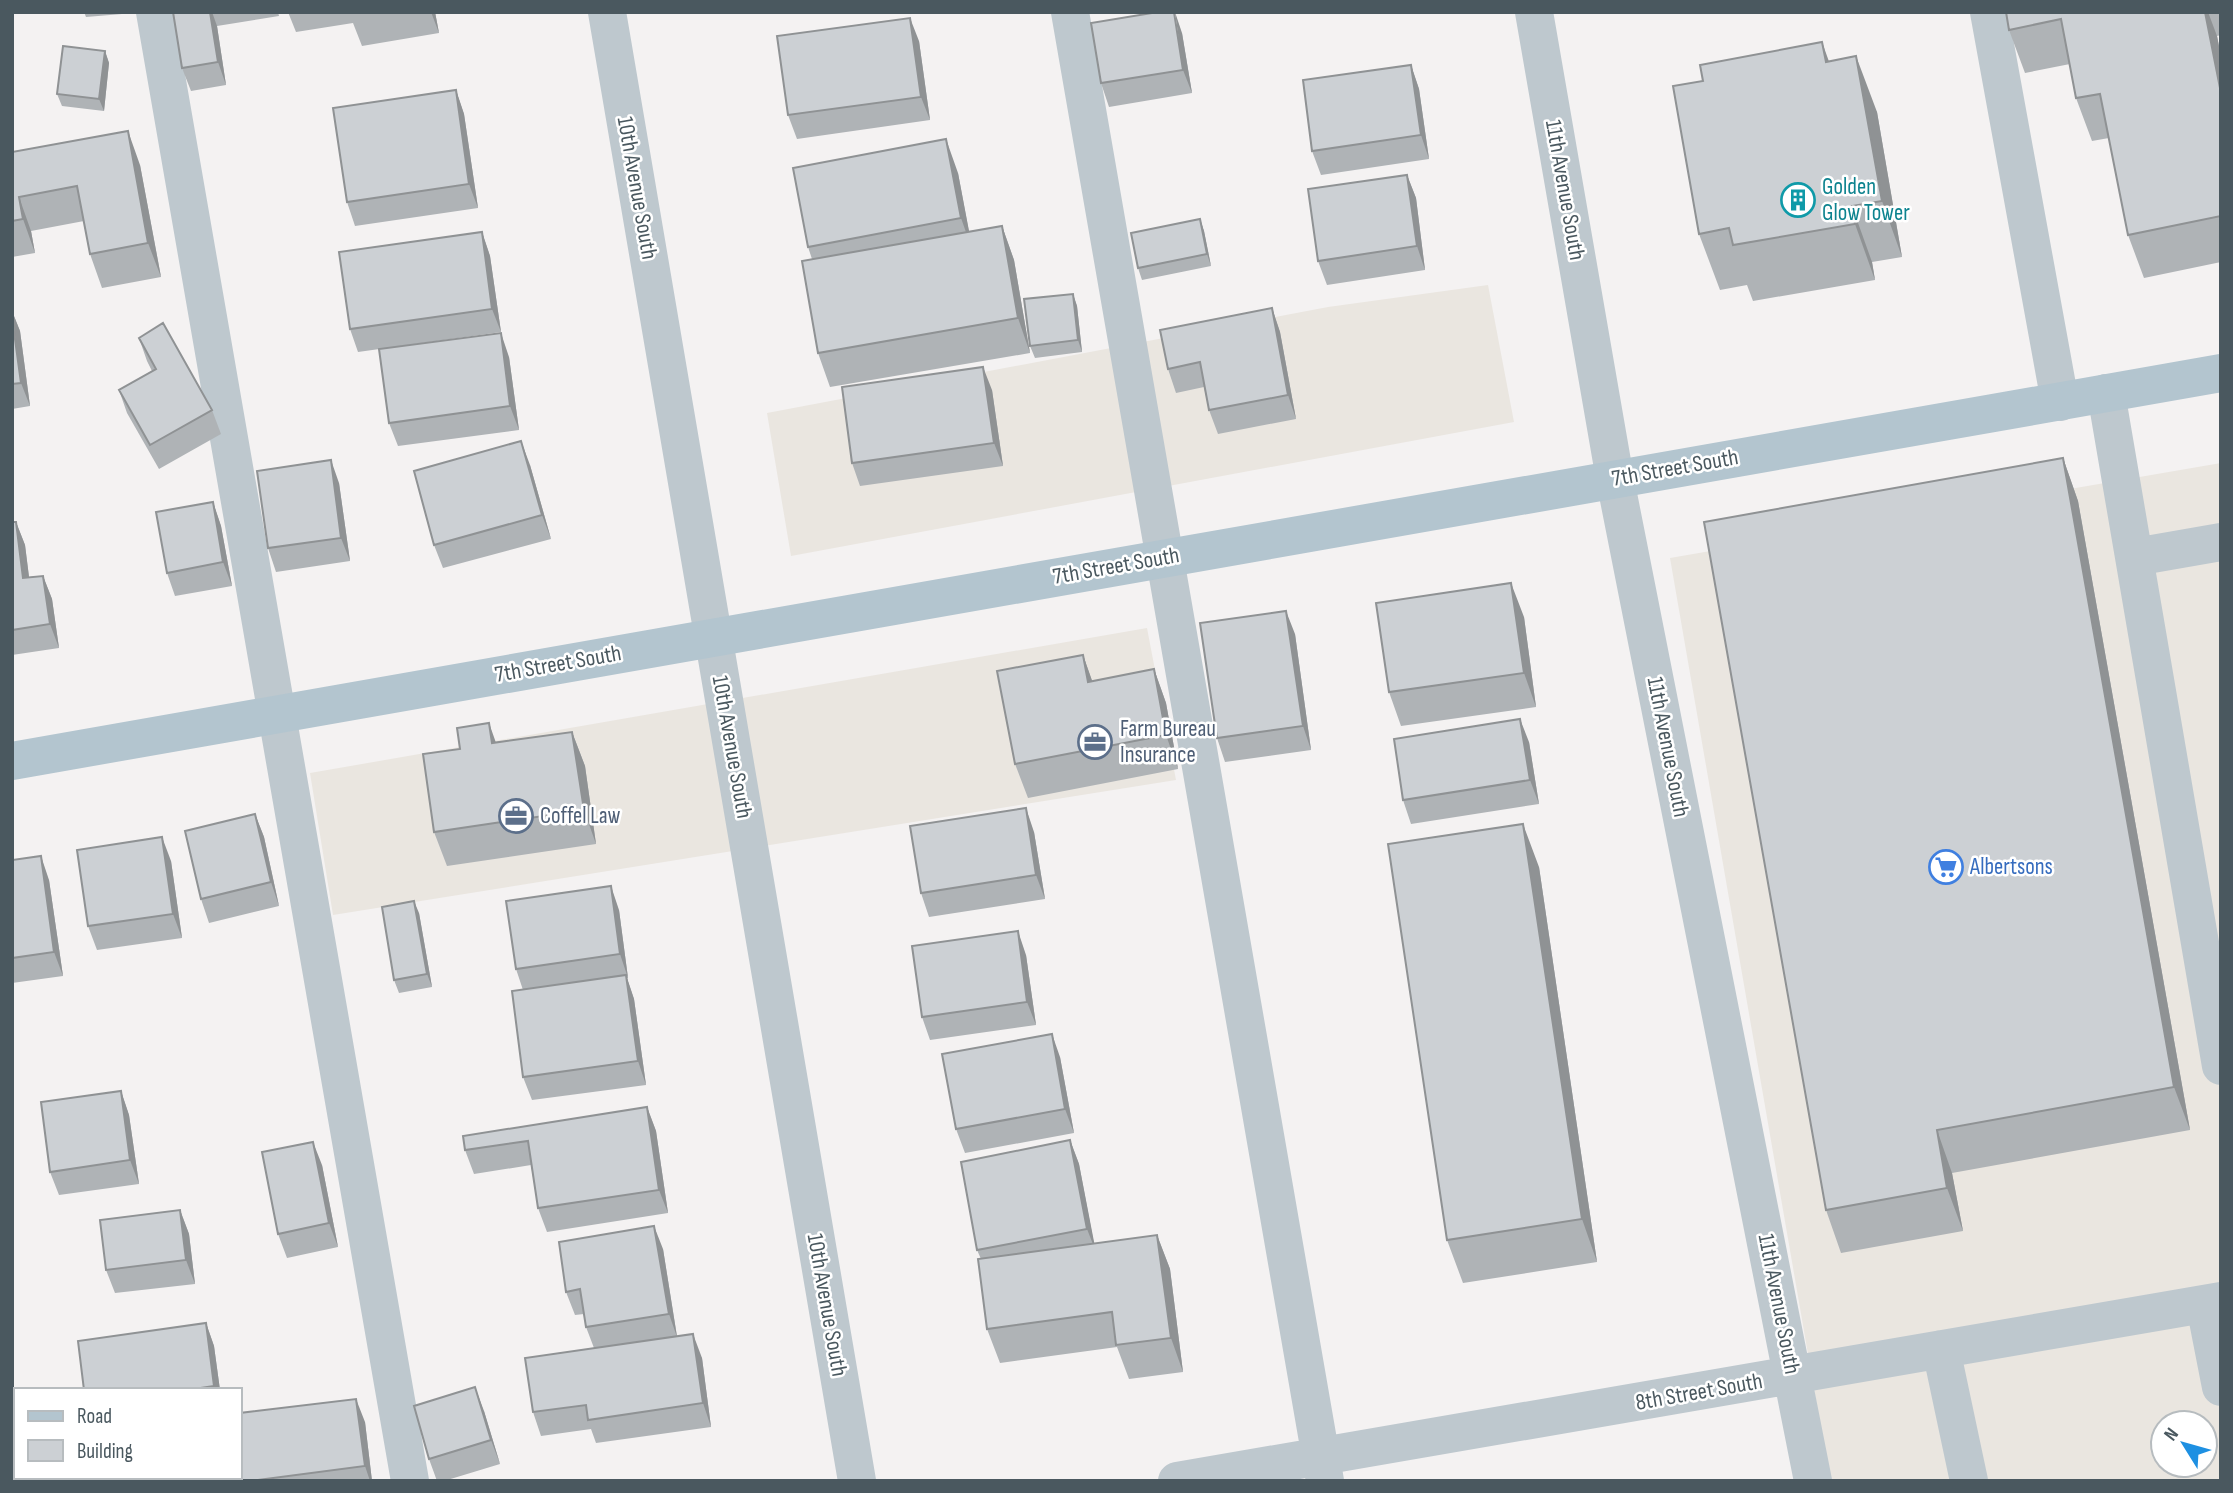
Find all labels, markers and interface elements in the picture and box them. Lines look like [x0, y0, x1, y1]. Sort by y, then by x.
street label: 10th Avenue South [611, 114, 663, 262]
street label: 11th Avenue South [1539, 118, 1591, 262]
place label: Golden Glow Tower [1822, 173, 1910, 227]
building icon: Golden Glow Tower [1779, 181, 1817, 219]
street label: 7th Street South [1610, 443, 1740, 493]
street label: 7th Street South [1051, 541, 1181, 591]
street label: 7th Street South [493, 639, 623, 689]
street label: 10th Avenue South [706, 673, 758, 821]
street label: 11th Avenue South [1641, 675, 1695, 819]
place label: Farm Bureau Insurance [1120, 715, 1216, 769]
office icon: Farm Bureau Insurance [1076, 723, 1114, 761]
office icon: Coffel Law [497, 797, 535, 835]
place label: Coffel Law [540, 802, 621, 830]
supermarket icon: Albertsons [1927, 848, 1965, 886]
place label: Albertsons [1969, 853, 2053, 881]
street label: 10th Avenue South [801, 1231, 853, 1379]
street label: 11th Avenue South [1752, 1232, 1806, 1376]
street label: 8th Street South [1633, 1367, 1765, 1417]
legend [14, 1388, 242, 1479]
text: Road [77, 1404, 112, 1429]
north arrow [2149, 1409, 2219, 1479]
text: N [2159, 1424, 2184, 1446]
text: Building [77, 1439, 133, 1464]

